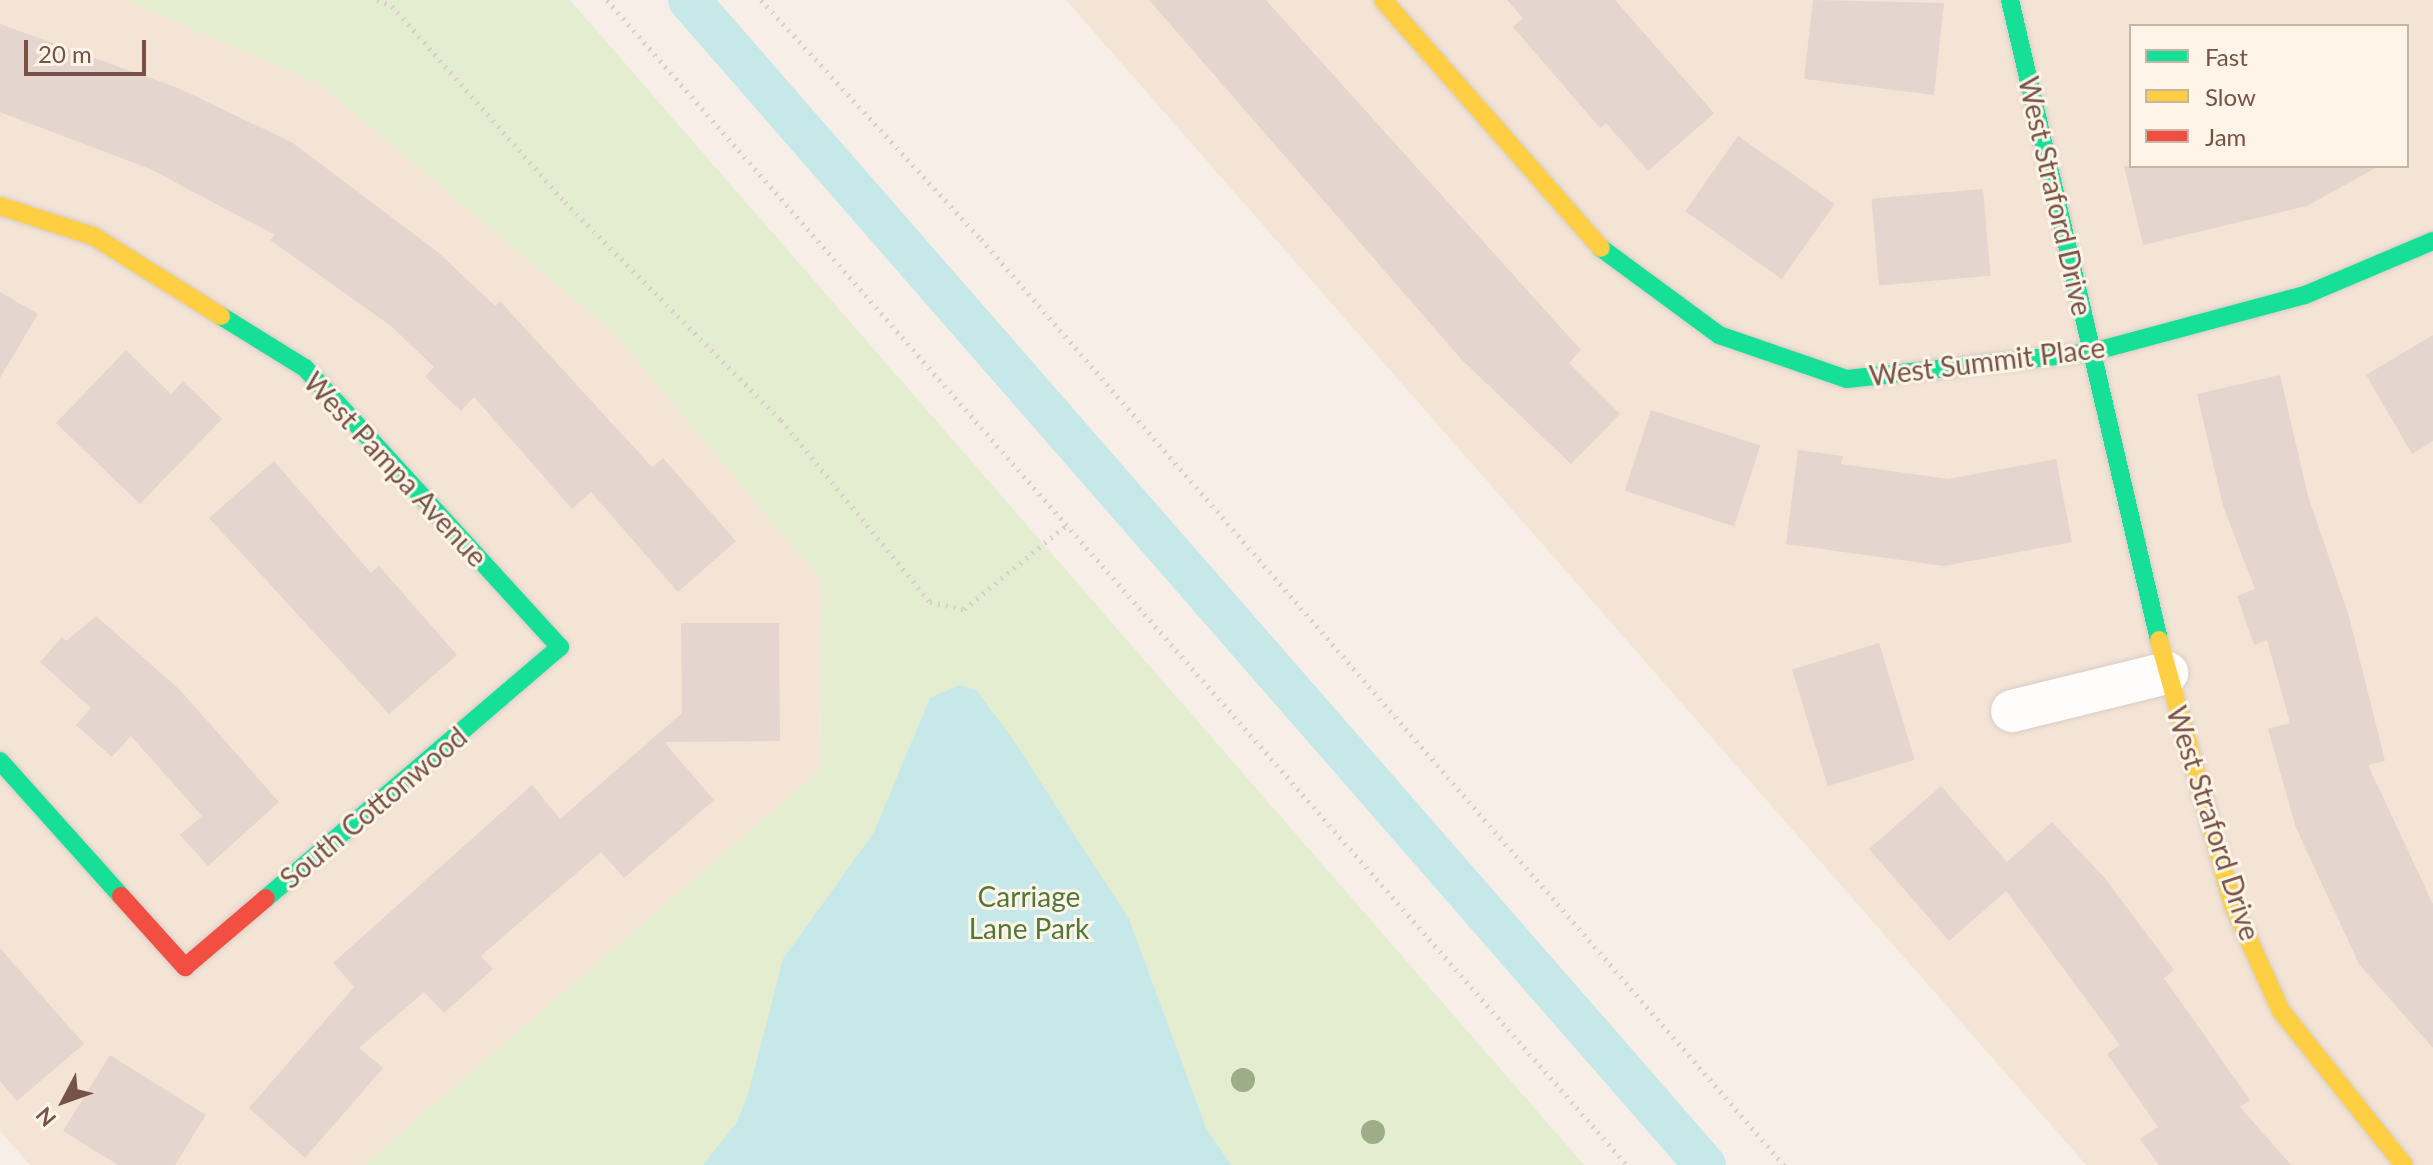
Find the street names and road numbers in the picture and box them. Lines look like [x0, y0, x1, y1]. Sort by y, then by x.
street label: West Straford Drive [2012, 73, 2100, 319]
street label: West Summit Place [1867, 330, 2107, 392]
street label: West Pampa Avenue [297, 365, 495, 573]
street label: West Straford Drive [2160, 702, 2268, 944]
street label: South Cottonwood [273, 719, 473, 895]

